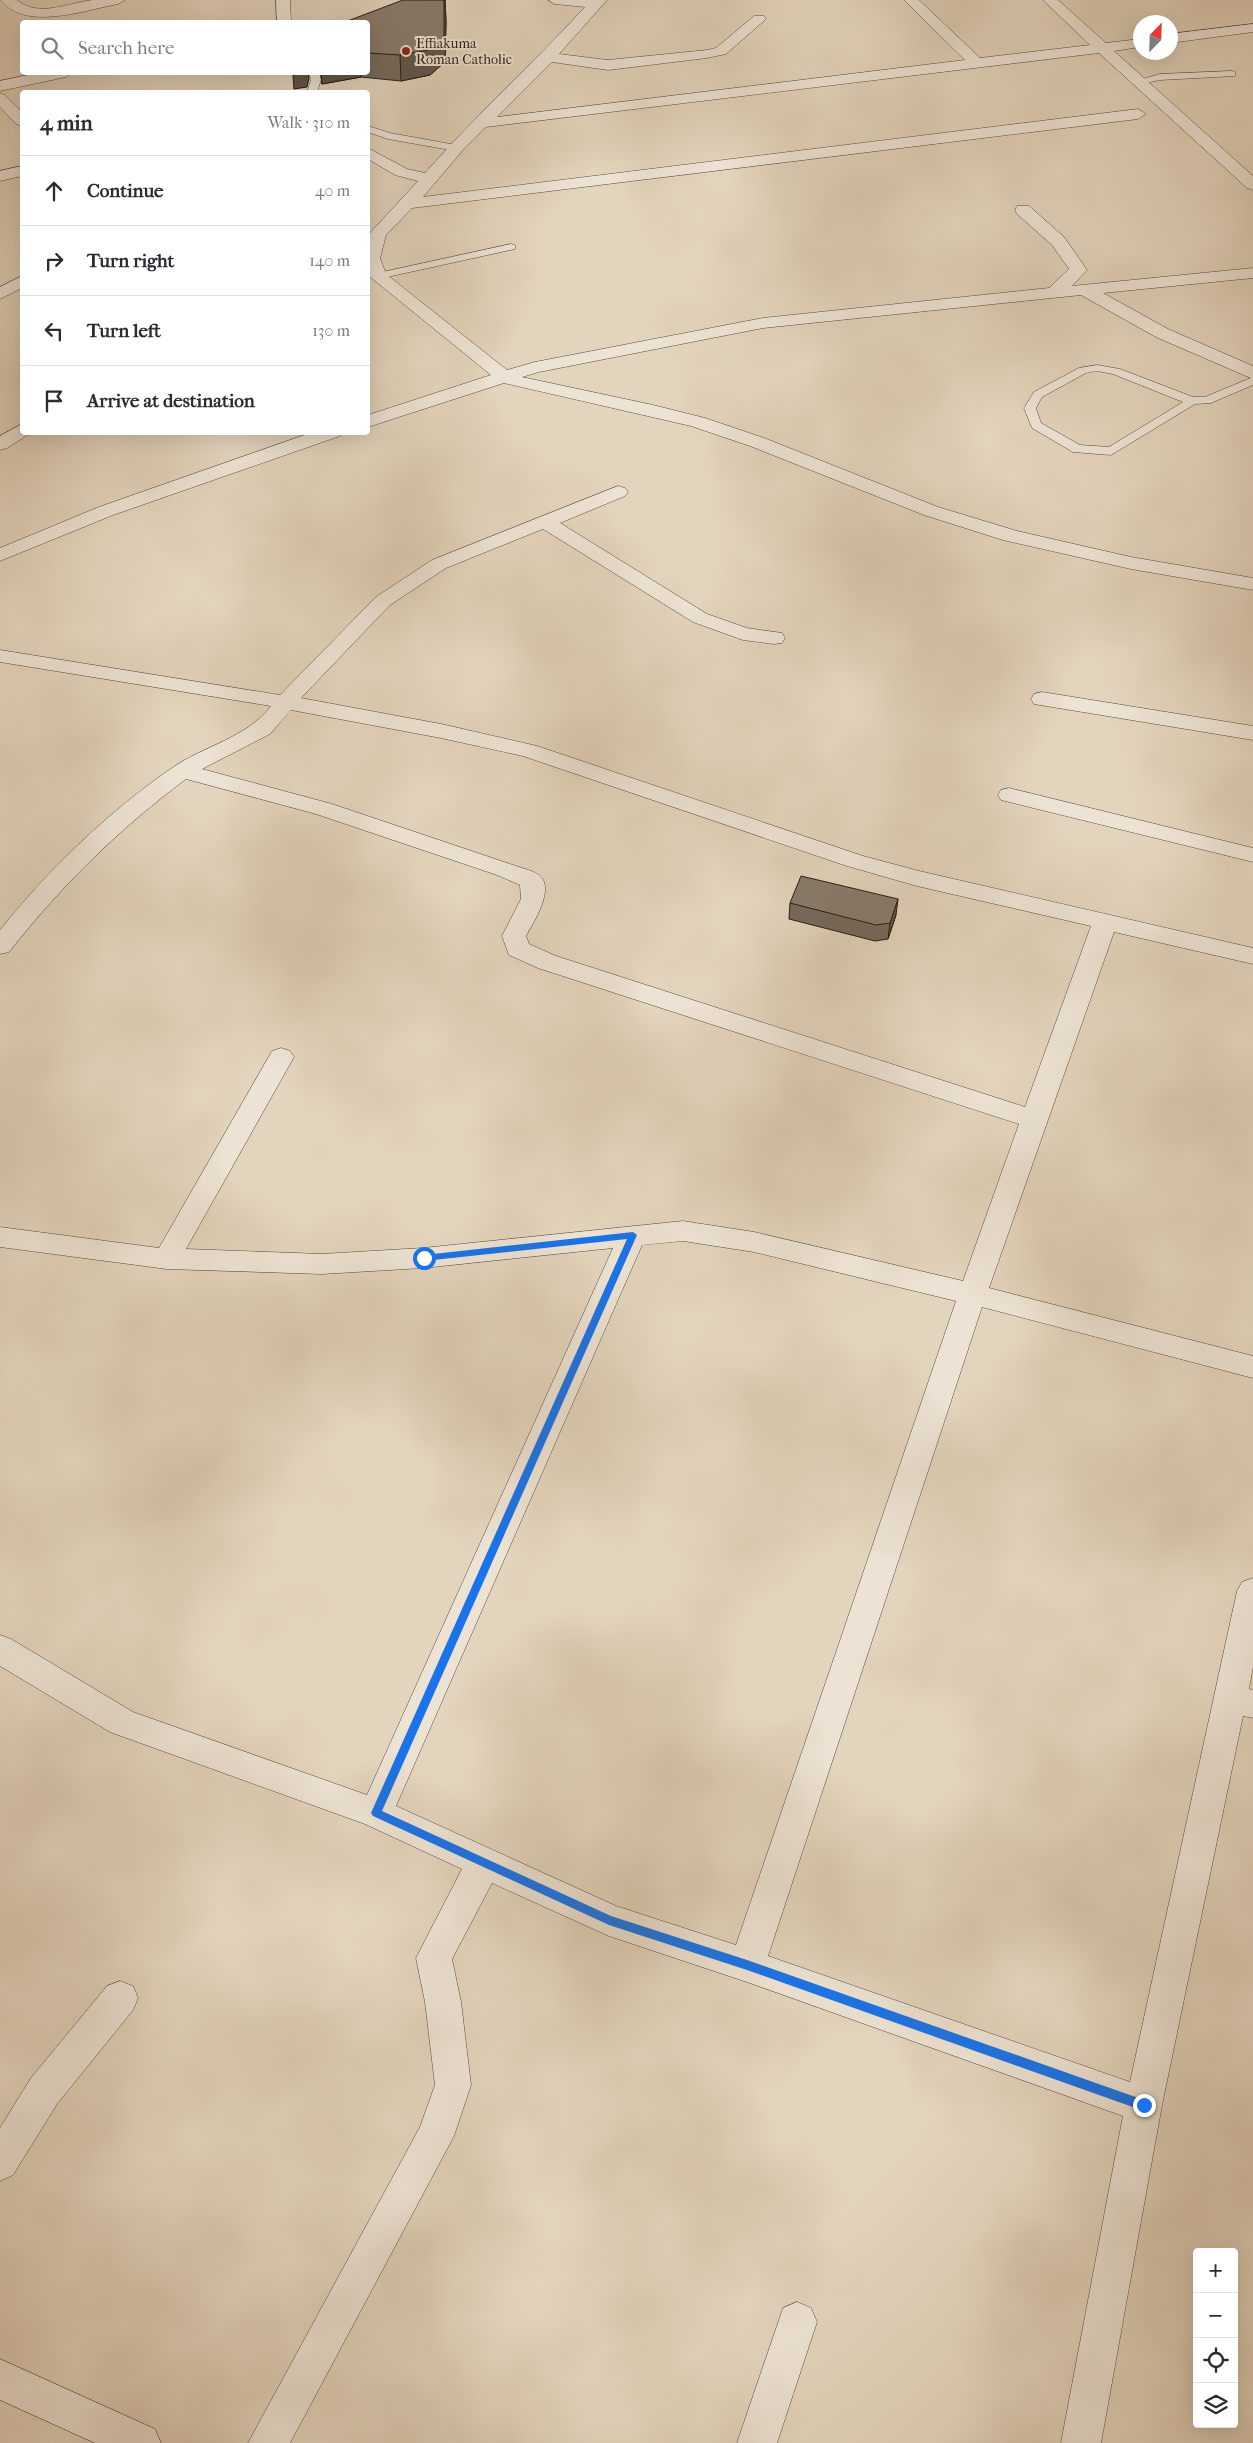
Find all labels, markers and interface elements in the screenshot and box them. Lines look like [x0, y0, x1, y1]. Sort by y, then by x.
north arrow [1133, 15, 1178, 60]
search box [20, 20, 370, 75]
icon: search [38, 34, 66, 62]
place label: Effiakuma Roman Catholic [416, 35, 512, 68]
text: Search here [78, 37, 174, 59]
marker: Effiakuma Roman Catholic [400, 45, 412, 57]
text: 4 min [40, 111, 93, 135]
text: Walk · 310 m [267, 113, 350, 132]
icon: ahead [40, 177, 68, 205]
text: Continue [87, 180, 163, 202]
text: 40 m [315, 181, 350, 200]
icon: right [40, 247, 68, 275]
text: Turn right [87, 250, 174, 272]
text: 140 m [309, 251, 350, 270]
icon: left [40, 317, 68, 345]
text: Turn left [87, 320, 161, 342]
text: 130 m [312, 321, 350, 340]
icon: arrive [40, 387, 68, 415]
text: Arrive at destination [87, 390, 255, 412]
route start [413, 1247, 436, 1270]
route end [1133, 2094, 1156, 2117]
map controls [1193, 2248, 1238, 2428]
button: + [1193, 2248, 1238, 2293]
button: − [1193, 2293, 1238, 2338]
button: locate [1193, 2338, 1238, 2383]
button: layers [1193, 2383, 1238, 2428]

